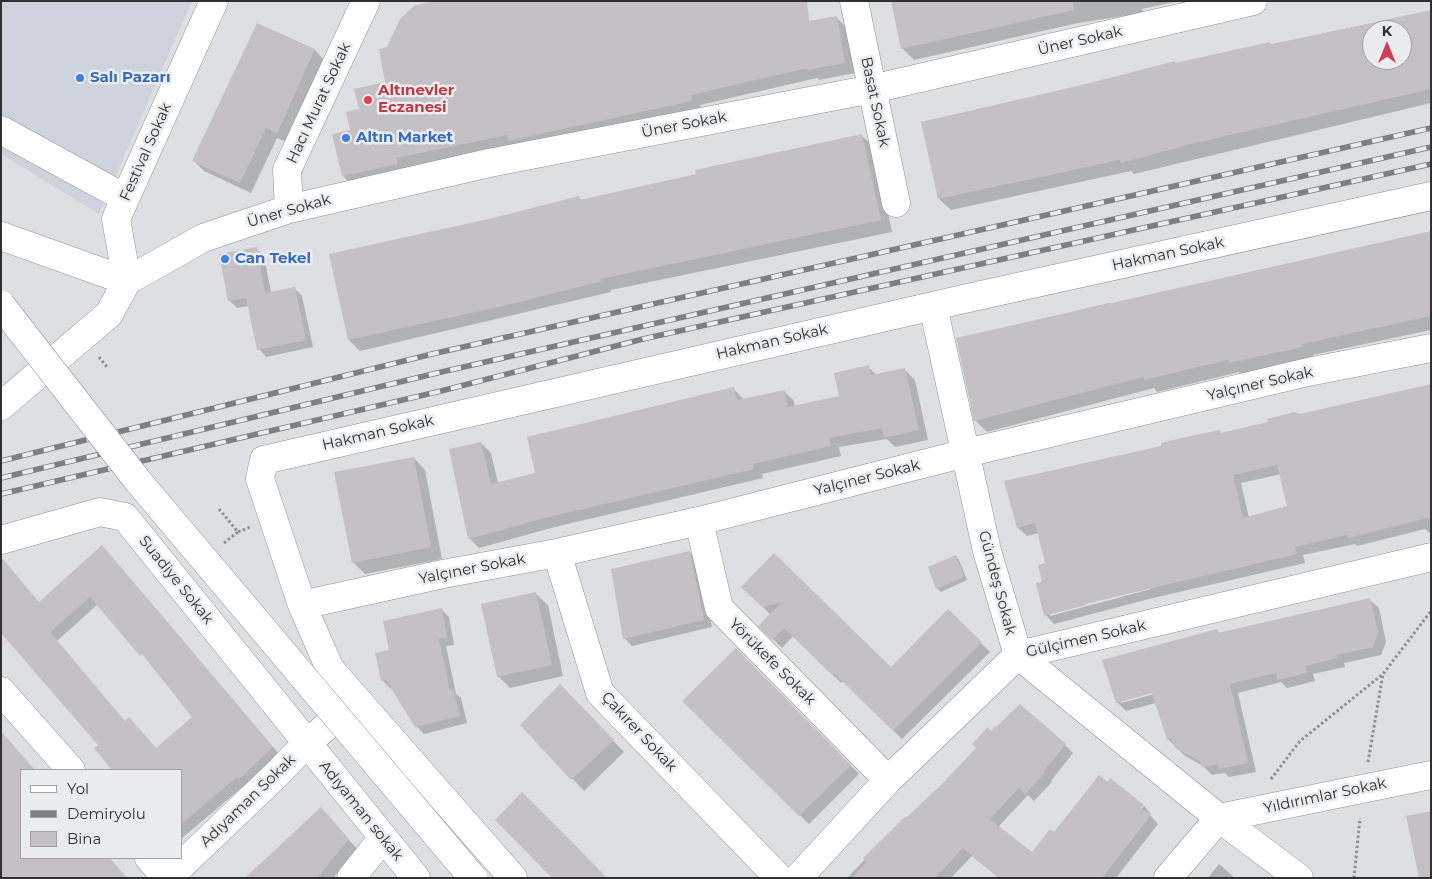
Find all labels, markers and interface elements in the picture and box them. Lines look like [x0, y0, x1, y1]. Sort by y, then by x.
north arrow [1362, 20, 1412, 70]
text: K [1382, 22, 1392, 40]
street label: Üner Sokak [1036, 23, 1124, 59]
street label: Hacı Murat Sokak [283, 40, 355, 166]
street label: Basat Sokak [857, 55, 893, 149]
place label: Salı Pazarı [90, 69, 170, 87]
marker: Salı Pazarı [74, 72, 86, 84]
place label: Altınevler Eczanesi [378, 82, 454, 117]
marker: Altınevler Eczanesi [362, 94, 374, 106]
street label: Festival Sokak [116, 100, 176, 204]
street label: Üner Sokak [640, 108, 728, 142]
place label: Altın Market [356, 129, 453, 147]
marker: Altın Market [340, 132, 352, 144]
street label: Üner Sokak [245, 190, 333, 232]
street label: Hakman Sokak [1110, 233, 1226, 275]
place label: Can Tekel [235, 250, 311, 268]
marker: Can Tekel [219, 253, 231, 265]
street label: Hakman Sokak [714, 320, 830, 364]
street label: Yalçıner Sokak [1205, 363, 1315, 405]
street label: Hakman Sokak [320, 411, 436, 455]
street label: Yalçıner Sokak [812, 456, 922, 500]
street label: Gündeş Sokak [974, 529, 1020, 637]
street label: Suadiye Sokak [135, 532, 217, 628]
street label: Yalçıner Sokak [417, 550, 527, 588]
street label: Yörükefe Sokak [725, 615, 819, 709]
street label: Gülçimen Sokak [1024, 616, 1148, 662]
street label: Çakırer Sokak [598, 688, 680, 776]
street label: Adıyaman Sokak [197, 751, 299, 851]
street label: Adıyaman sokak [315, 757, 407, 865]
legend [20, 769, 182, 859]
street label: Yıldırımlar Sokak [1262, 774, 1388, 818]
text: Yol [67, 779, 89, 798]
text: Demiryolu [67, 804, 146, 823]
text: Bina [67, 829, 101, 848]

